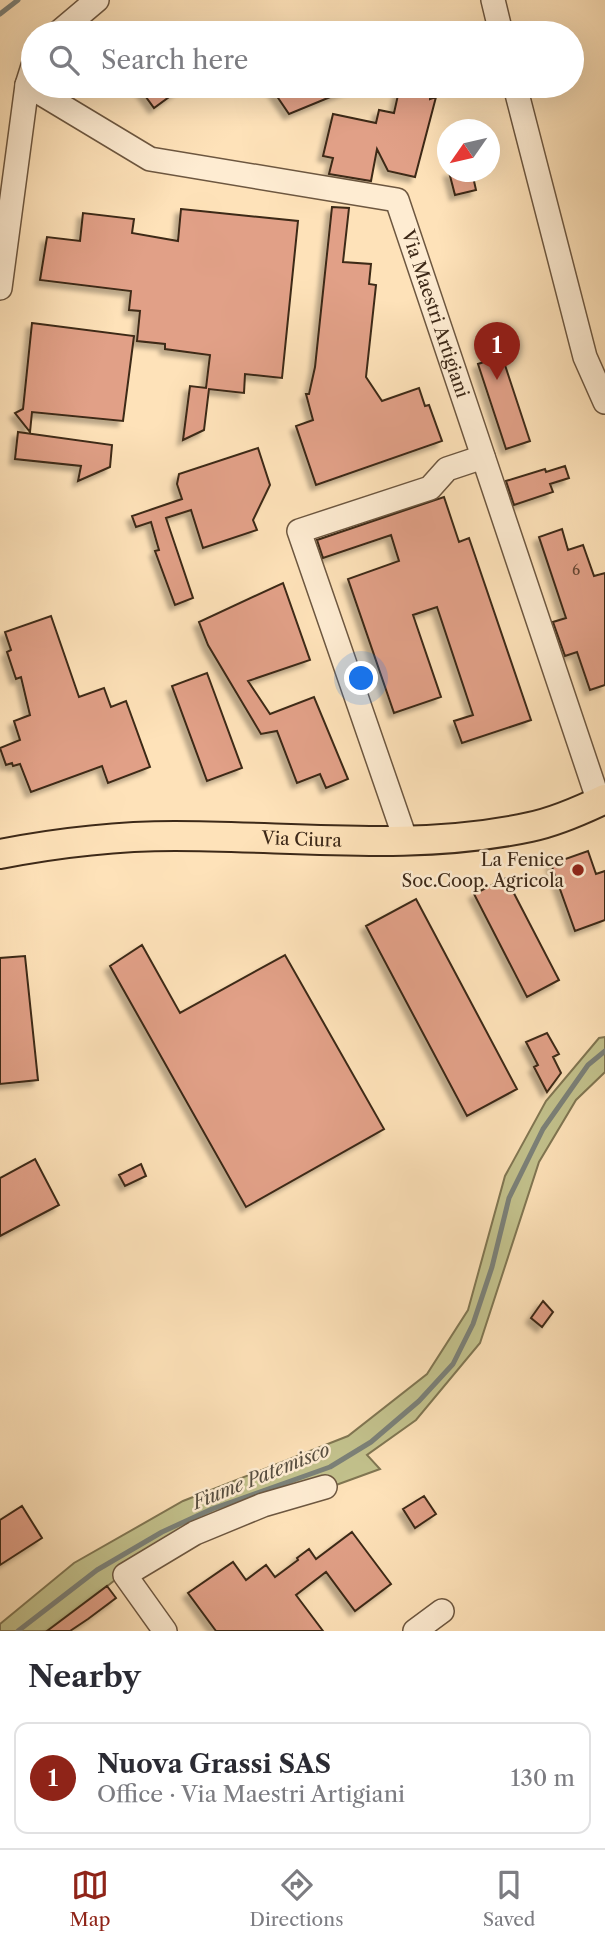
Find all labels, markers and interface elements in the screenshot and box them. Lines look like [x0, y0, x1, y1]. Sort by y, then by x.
search box [21, 21, 584, 98]
icon: search [45, 41, 83, 79]
text: Search here [101, 44, 248, 76]
north arrow [437, 119, 500, 182]
street label: Via Maestri Artigiani [397, 226, 474, 401]
pin: 1 [474, 322, 520, 380]
house number: 6 [572, 561, 580, 579]
your location [344, 661, 378, 695]
street label: Via Ciura [260, 827, 343, 852]
place label: La Fenice Soc.Coop. Agricola [401, 849, 564, 892]
marker: La Fenice Soc.Coop. Agricola [570, 862, 586, 878]
water label: Fiume Patemisco [187, 1438, 333, 1515]
text: Nearby [28, 1658, 141, 1695]
text: Nuova Grassi SAS [97, 1748, 331, 1780]
text: 1 [48, 1764, 58, 1792]
text: 130 m [511, 1764, 575, 1792]
text: Office · Via Maestri Artigiani [97, 1780, 405, 1808]
tab: Map [70, 1866, 110, 1931]
tab: Directions [250, 1866, 343, 1931]
tab: Saved [483, 1866, 535, 1931]

